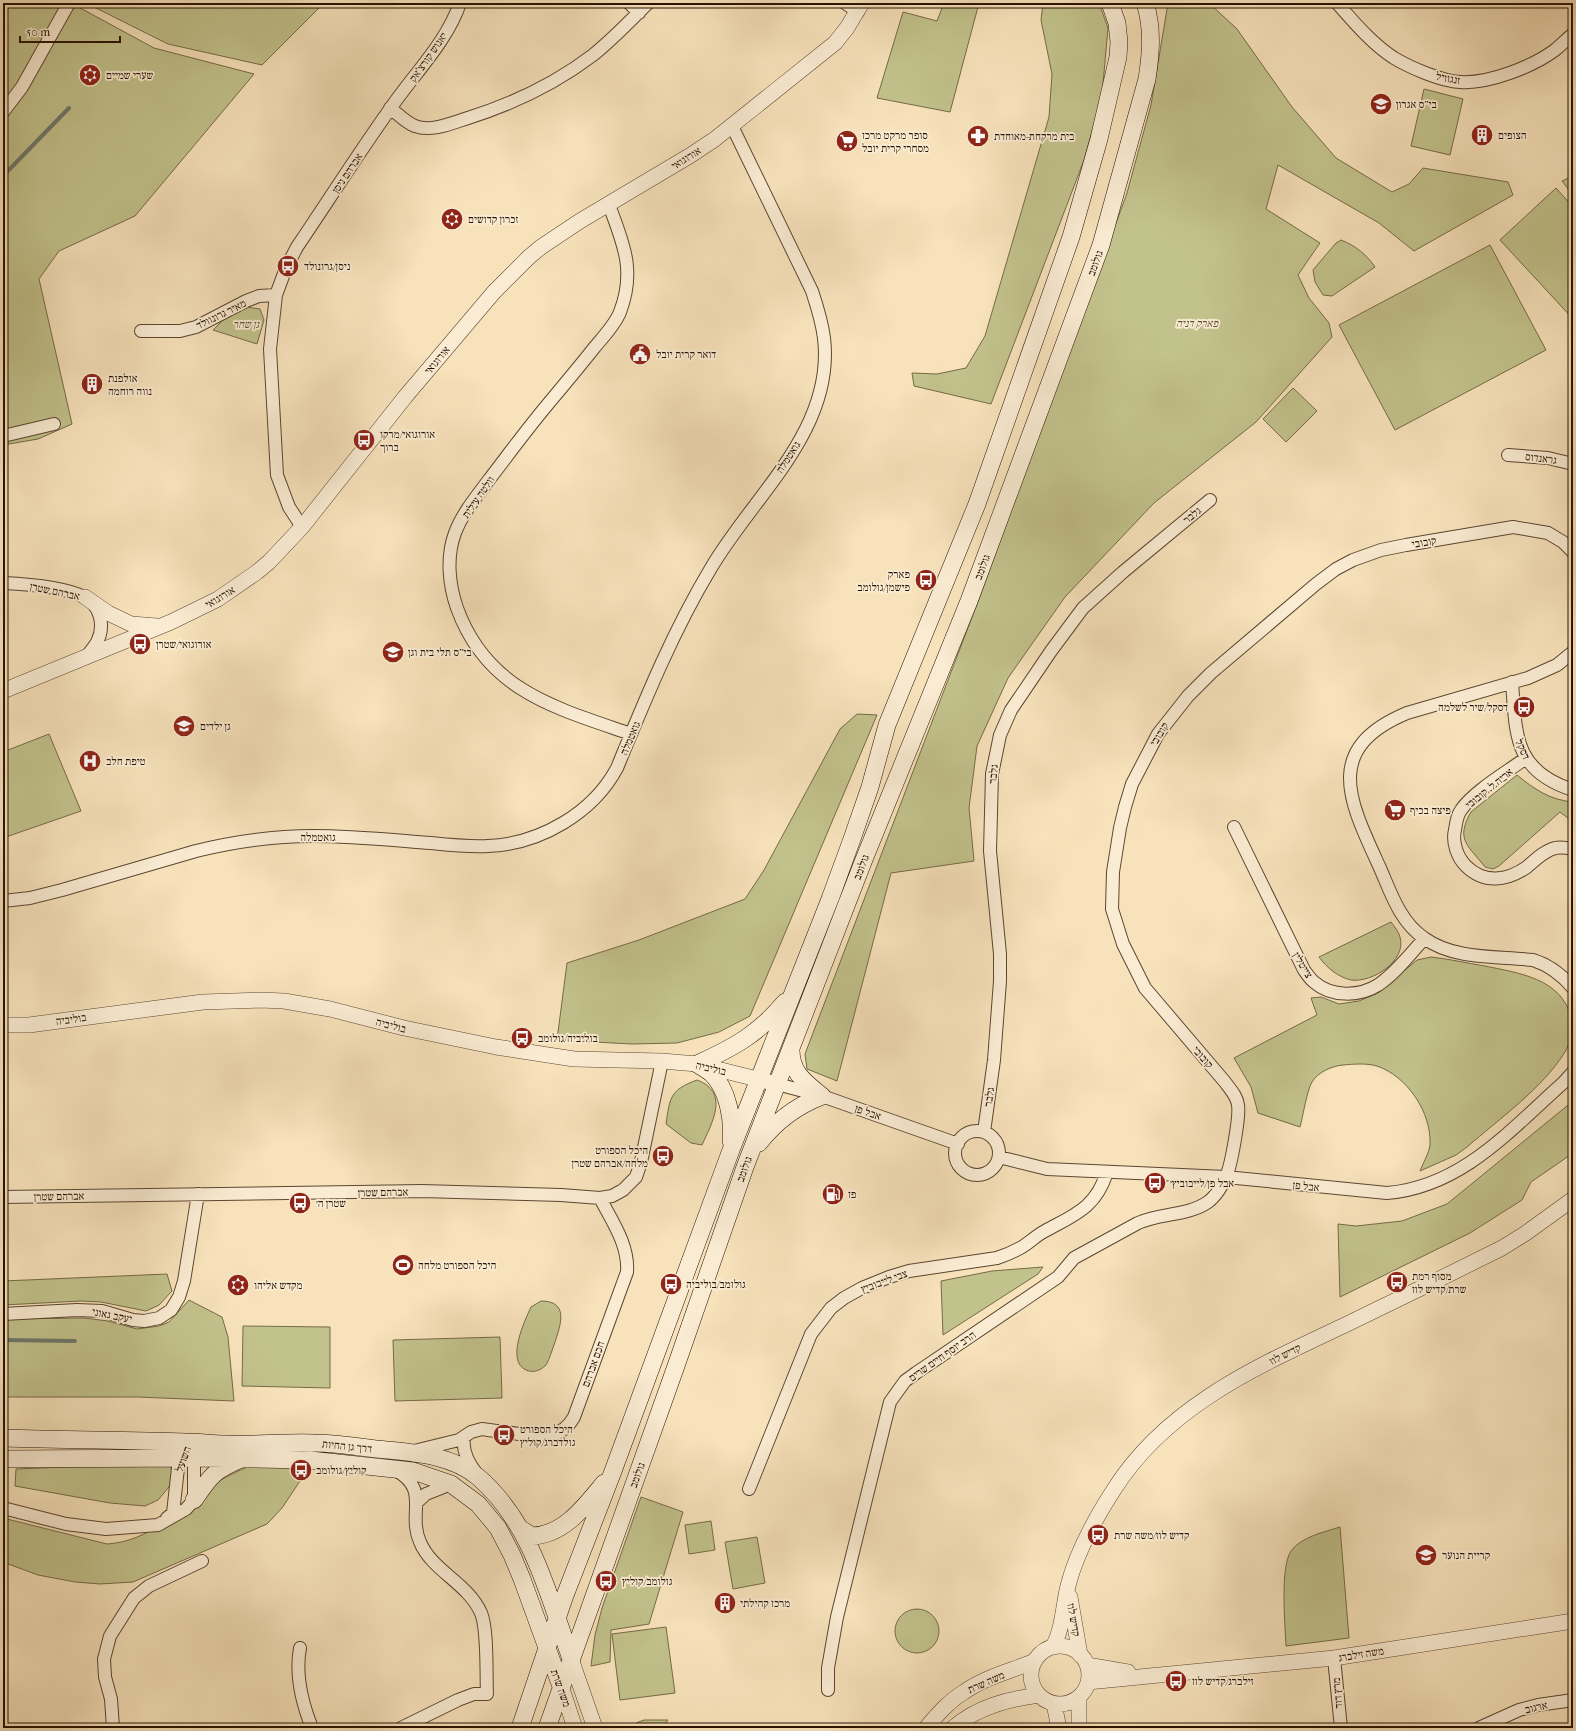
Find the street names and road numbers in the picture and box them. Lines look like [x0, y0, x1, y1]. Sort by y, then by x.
street label: יאנוש קורצ'אק [407, 30, 450, 85]
street label: זנגוויל [1435, 70, 1461, 87]
street label: אורוגואי [669, 144, 704, 173]
street label: אברהם ניסן [329, 151, 366, 196]
street label: גולומב [1085, 248, 1106, 278]
street label: מאיר גרונוולד [194, 297, 248, 332]
street label: אורוגואי [422, 343, 453, 377]
street label: גואטמלה [773, 439, 804, 476]
street label: גראנדוס [1524, 450, 1558, 467]
street label: וולטה עילית [459, 474, 498, 521]
street label: גלבר [1181, 504, 1204, 527]
street label: קובובי [1411, 534, 1438, 551]
street label: גולומב [972, 552, 993, 582]
street label: אברהם שטרן [29, 580, 81, 603]
street label: אורוגואי [203, 583, 238, 611]
street label: גואטמלה [618, 719, 643, 757]
street label: קובובי [1147, 720, 1172, 748]
street label: דסקל [1512, 737, 1533, 761]
street label: גלבר [986, 763, 1001, 784]
street label: אריה ל. קובובי [1463, 765, 1516, 811]
street label: גואטמלה [300, 831, 336, 844]
street label: גולומב [851, 852, 872, 882]
street label: צייטלין [1290, 950, 1315, 981]
street label: בוליביה [55, 1011, 87, 1028]
street label: בוליביה [374, 1015, 407, 1036]
street label: קובובי [1189, 1044, 1216, 1071]
street label: בוליביה [694, 1059, 727, 1078]
street label: גלבר [982, 1086, 997, 1108]
street label: אבל פן [853, 1102, 883, 1123]
street label: גולומב [734, 1154, 755, 1184]
street label: אבל פן [1292, 1179, 1320, 1194]
street label: אברהם שטרן [358, 1186, 409, 1199]
street label: אברהם שטרן [34, 1190, 85, 1203]
street label: צבי לייבוביץ [859, 1267, 909, 1296]
street label: יעקב גאוני [91, 1305, 133, 1326]
street label: הרב יוסף חיים שרים [906, 1328, 979, 1384]
street label: חכם אברהם [579, 1340, 608, 1389]
street label: קדיש לוז [1267, 1341, 1304, 1368]
street label: דרך גן החיות [321, 1437, 373, 1456]
street label: השועל [173, 1444, 194, 1474]
street label: גולומב [627, 1460, 648, 1490]
street label: קדיש לוז [1064, 1602, 1083, 1638]
street label: משה זילברג [1337, 1644, 1385, 1665]
street label: משה שרת [548, 1668, 573, 1709]
street label: משה שרת [966, 1669, 1007, 1696]
street label: מרץ דוד [1330, 1677, 1345, 1709]
street label: ארגוב [1523, 1699, 1549, 1716]

